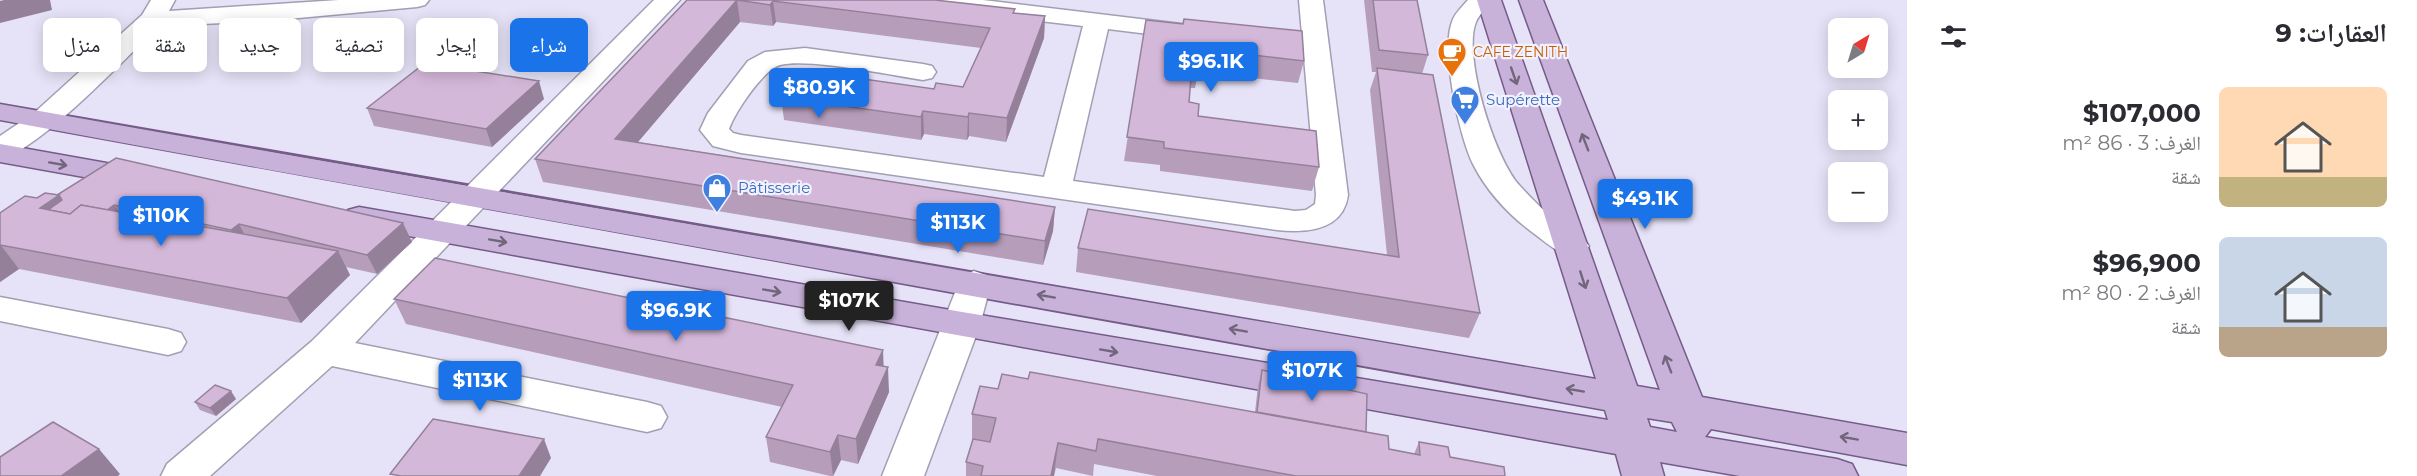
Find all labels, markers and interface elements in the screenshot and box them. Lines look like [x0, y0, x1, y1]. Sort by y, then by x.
text: العقارات: 9 [2275, 17, 2387, 49]
chip: منزل [43, 18, 121, 72]
chip: شقة [133, 18, 207, 72]
chip: جديد [219, 18, 301, 72]
chip: تصفية [313, 18, 404, 72]
chip: إيجار [416, 18, 498, 72]
chip: شراء [510, 18, 588, 72]
north arrow [1828, 18, 1888, 78]
map controls [1828, 18, 1888, 222]
icon: filters [1937, 20, 1970, 53]
cafe icon: CAFE ZENITH [1436, 36, 1468, 78]
pin: $96.1K [1162, 42, 1260, 93]
place label: CAFE ZENITH [1473, 43, 1568, 61]
text: $96.1K [1178, 49, 1244, 73]
one-way arrow [1509, 66, 1520, 84]
pin: $80.9K [770, 68, 868, 119]
text: $80.9K [783, 75, 855, 99]
supermarket icon: Supérette [1449, 84, 1481, 126]
place label: Supérette [1486, 90, 1560, 109]
button: + [1828, 90, 1888, 150]
text: $107,000 [2083, 97, 2201, 129]
icon: home [2267, 111, 2339, 183]
text: الغرف: 3 · 86 m² [2062, 131, 2201, 155]
one-way arrow [1578, 133, 1589, 152]
one-way arrow [47, 158, 67, 169]
button: − [1828, 162, 1888, 222]
text: شقة [2171, 165, 2201, 189]
shop icon: Pâtisserie [701, 172, 733, 214]
place label: Pâtisserie [738, 178, 810, 197]
pin: $49.1K [1596, 179, 1694, 230]
text: $49.1K [1612, 186, 1678, 210]
pin: $110K [119, 196, 203, 247]
text: $110K [133, 203, 189, 227]
pin: $113K [916, 203, 1000, 254]
text: $113K [931, 210, 985, 234]
one-way arrow [487, 236, 507, 247]
text: $96,900 [2093, 247, 2201, 279]
icon: home [2267, 261, 2339, 333]
one-way arrow [1579, 270, 1590, 289]
pin: $107K [807, 281, 891, 332]
text: الغرف: 2 · 80 m² [2061, 281, 2201, 305]
one-way arrow [762, 286, 782, 297]
text: $107K [818, 288, 880, 312]
one-way arrow [1037, 290, 1056, 301]
pin: $96.9K [627, 291, 725, 342]
text: $96.9K [640, 298, 712, 322]
text: شقة [2171, 315, 2201, 339]
one-way arrow [1229, 324, 1248, 335]
one-way arrow [1099, 345, 1118, 356]
pin: $107K [1270, 351, 1354, 402]
one-way arrow [1662, 355, 1673, 374]
text: $107K [1281, 358, 1343, 382]
pin: $113K [438, 361, 522, 412]
text: $113K [453, 368, 507, 392]
one-way arrow [1565, 384, 1585, 395]
one-way arrow [1840, 432, 1860, 443]

